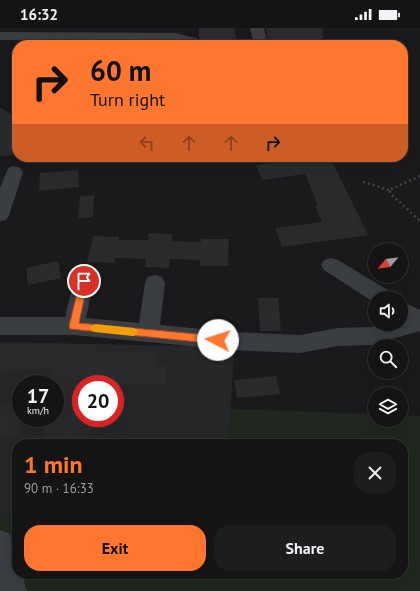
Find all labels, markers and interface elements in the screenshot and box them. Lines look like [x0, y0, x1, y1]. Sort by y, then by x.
text: 16:32 [20, 5, 58, 24]
text: 60 m [90, 52, 151, 89]
icon: right [24, 56, 76, 108]
text: Turn right [90, 88, 165, 111]
icon: left [136, 132, 158, 154]
icon: ahead [178, 132, 200, 154]
icon: ahead [220, 132, 242, 154]
icon: right [262, 132, 284, 154]
north arrow [368, 243, 408, 283]
map controls [368, 243, 408, 427]
pin [67, 264, 101, 298]
icon: arrive [73, 270, 95, 292]
button: sound [368, 291, 408, 331]
position arrow [197, 319, 239, 361]
button: search [368, 339, 408, 379]
speed limit sign: 20 [72, 375, 124, 427]
text: 17 [27, 383, 49, 409]
button: layers [368, 387, 408, 427]
text: km/h [27, 404, 49, 417]
text: 1 min [24, 449, 83, 480]
button: close [354, 452, 396, 494]
text: 90 m · 16:33 [24, 480, 94, 497]
button: Exit [24, 525, 206, 571]
button: Share [214, 525, 396, 571]

